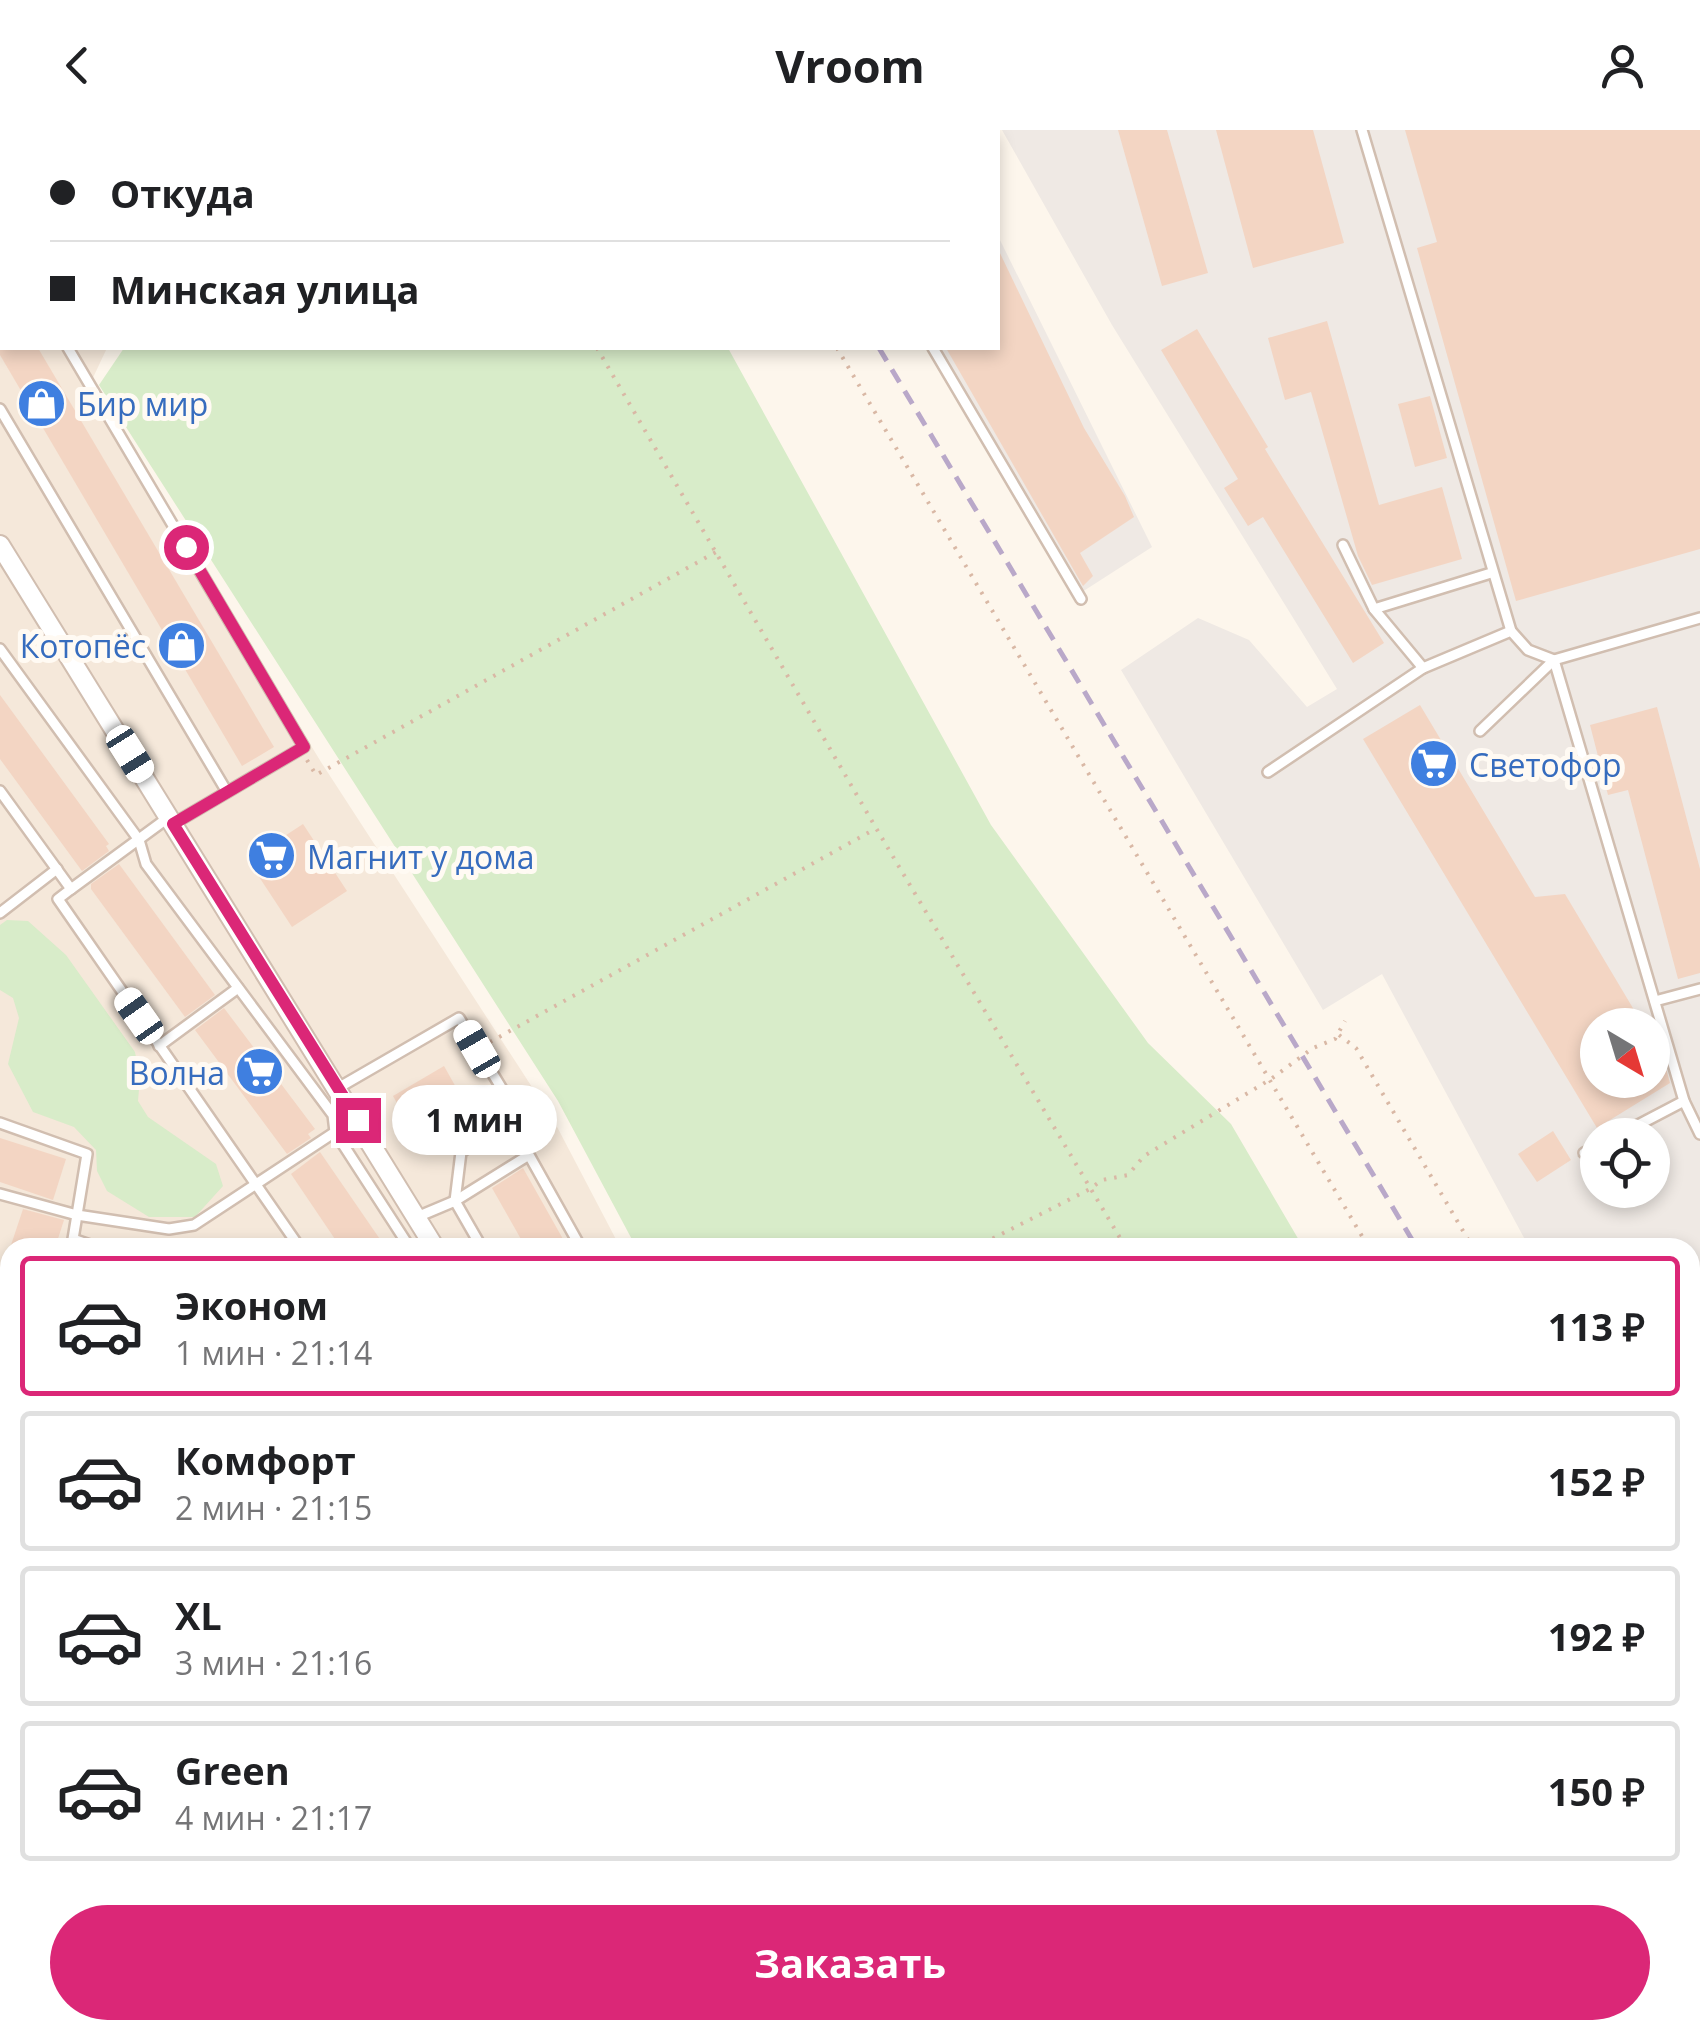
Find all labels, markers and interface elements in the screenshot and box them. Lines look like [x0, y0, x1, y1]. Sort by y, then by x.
text: Vroom [775, 35, 925, 96]
icon: back [50, 38, 105, 93]
icon: person [1595, 38, 1650, 93]
text: Откуда [110, 167, 255, 219]
text: Минская улица [110, 263, 419, 315]
shop icon: Бир мир [16, 377, 68, 429]
place label: Бир мир [77, 382, 208, 425]
route start [164, 525, 209, 570]
shop icon: Котопёс [155, 619, 207, 671]
place label: Котопёс [20, 624, 146, 667]
car [101, 721, 159, 787]
supermarket icon: Светофор [1408, 738, 1460, 790]
place label: Светофор [1469, 743, 1622, 786]
supermarket icon: Магнит у дома [246, 830, 298, 882]
place label: Магнит у дома [307, 835, 535, 878]
car [110, 983, 168, 1049]
north arrow [1580, 1008, 1670, 1098]
map controls [1580, 1008, 1670, 1208]
car [449, 1016, 505, 1082]
supermarket icon: Волна [234, 1046, 286, 1098]
place label: Волна [129, 1051, 225, 1094]
callout: 1 мин [393, 1085, 558, 1155]
route end [336, 1098, 381, 1143]
text: 1 мин [426, 1098, 523, 1141]
button: locate [1580, 1118, 1670, 1208]
text: Эконом [175, 1279, 328, 1331]
icon: car [55, 1281, 145, 1371]
text: 113 ₽ [1548, 1300, 1645, 1352]
text: 1 мин · 21:14 [175, 1331, 372, 1374]
text: Комфорт [175, 1434, 356, 1486]
icon: car [55, 1436, 145, 1526]
text: 152 ₽ [1548, 1455, 1645, 1507]
text: 2 мин · 21:15 [175, 1486, 372, 1529]
text: XL [175, 1589, 222, 1641]
icon: car [55, 1591, 145, 1681]
text: 192 ₽ [1548, 1610, 1645, 1662]
text: 3 мин · 21:16 [175, 1641, 372, 1684]
text: Green [175, 1744, 290, 1796]
icon: car [55, 1746, 145, 1836]
text: 150 ₽ [1548, 1765, 1645, 1817]
text: 4 мин · 21:17 [175, 1796, 372, 1839]
button: Заказать [50, 1905, 1650, 2020]

